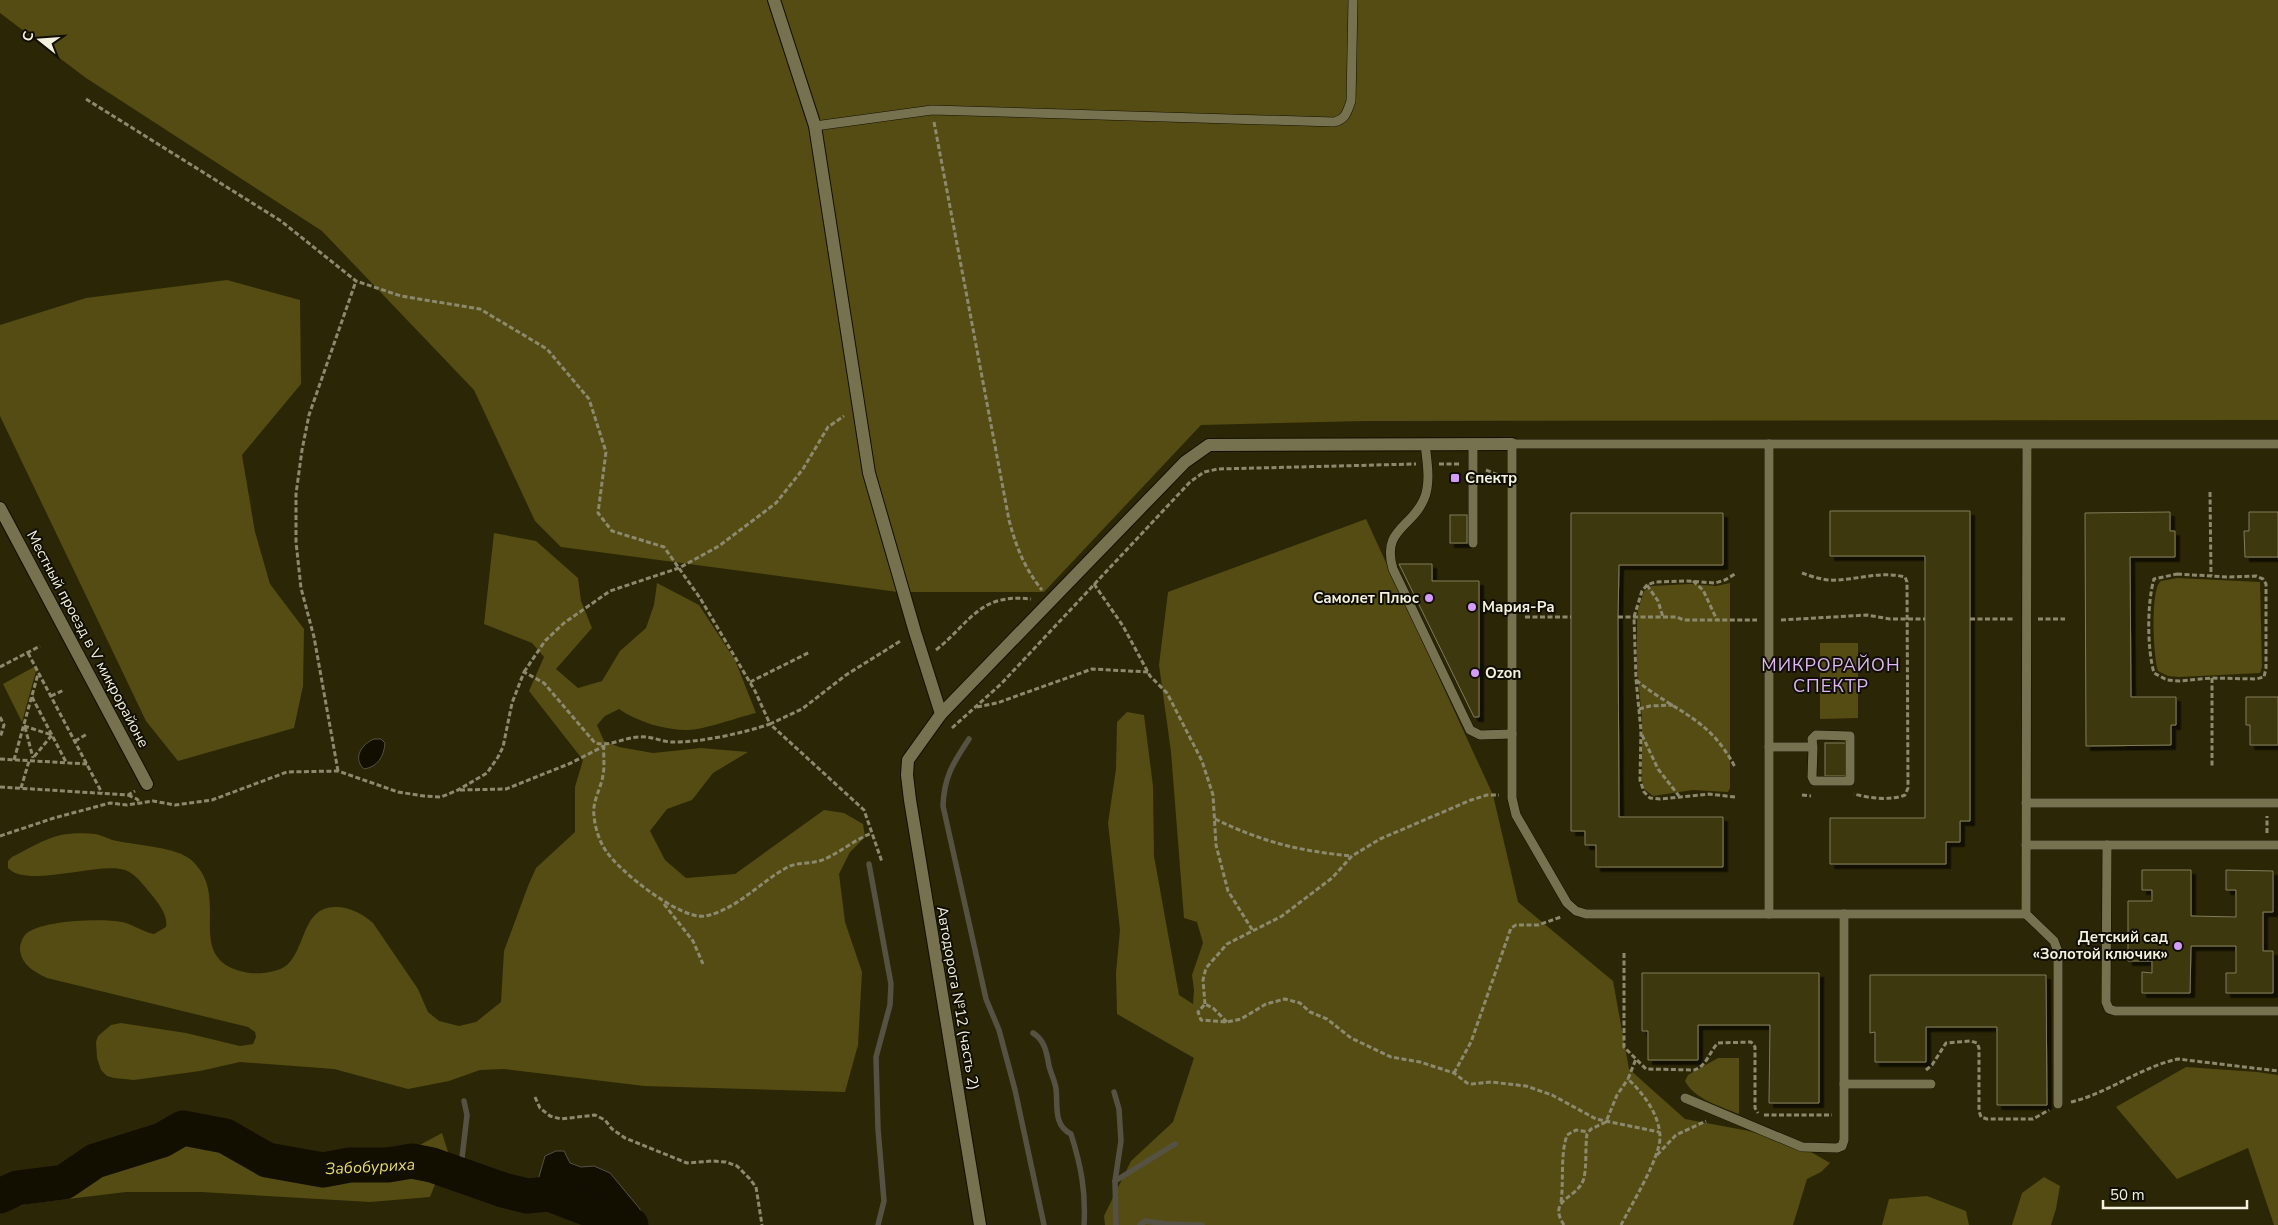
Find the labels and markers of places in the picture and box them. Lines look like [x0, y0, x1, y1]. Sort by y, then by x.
place label: Спектр [1465, 468, 1517, 488]
marker: Спектр [1449, 472, 1461, 484]
place label: Самолет Плюс [1313, 588, 1419, 608]
marker: Самолет Плюс [1423, 592, 1435, 604]
place label: Мария-Ра [1482, 597, 1555, 617]
marker: Мария-Ра [1466, 601, 1478, 613]
place label: Ozon [1485, 663, 1521, 683]
marker: Ozon [1469, 667, 1481, 679]
place label: Детский сад «Золотой ключик» [2033, 927, 2168, 964]
marker: Детский сад «Золотой ключик» [2172, 940, 2184, 952]

